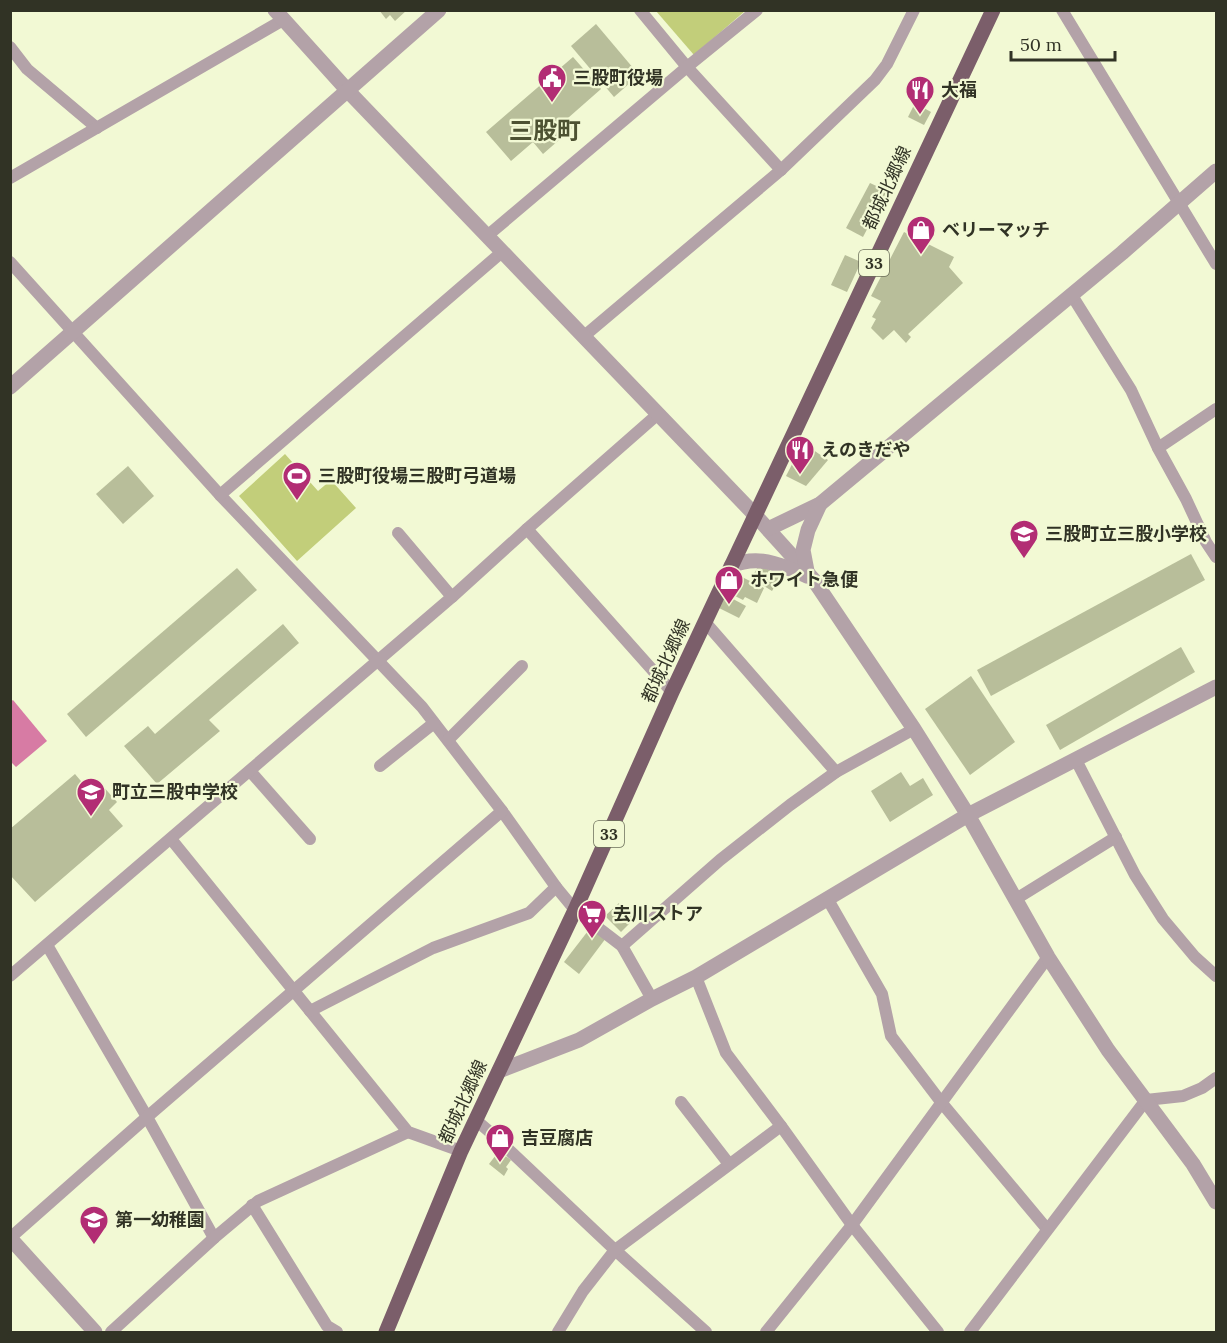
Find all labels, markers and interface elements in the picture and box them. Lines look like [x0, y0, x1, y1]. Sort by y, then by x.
scale bar [1011, 24, 1114, 62]
text: 50 m [1020, 33, 1062, 56]
public building icon: 三股町役場 [536, 62, 568, 104]
place label: 三股町役場 [573, 66, 663, 89]
restaurant icon: 大福 [904, 74, 936, 116]
place label: 大福 [941, 78, 977, 101]
district label: 三股町 [509, 115, 581, 146]
street label: 都城北郷線 [857, 142, 916, 233]
shop icon: ベリーマッチ [905, 214, 937, 256]
place label: ベリーマッチ [942, 218, 1050, 241]
road number: 33 [859, 250, 889, 276]
restaurant icon: えのきだや [784, 434, 816, 476]
place label: えのきだや [821, 438, 910, 461]
sports icon: 三股町役場三股町弓道場 [281, 460, 313, 502]
place label: 三股町役場三股町弓道場 [318, 464, 516, 487]
school or university icon: 三股町立三股小学校 [1008, 518, 1040, 560]
place label: 三股町立三股小学校 [1045, 522, 1207, 545]
shop icon: ホワイト急便 [713, 564, 745, 606]
place label: ホワイト急便 [750, 568, 859, 591]
street label: 都城北郷線 [636, 615, 695, 706]
school or university icon: 町立三股中学校 [75, 776, 107, 818]
place label: 町立三股中学校 [112, 780, 238, 803]
road number: 33 [594, 821, 624, 847]
supermarket icon: 去川ストア [576, 898, 608, 940]
place label: 去川ストア [613, 902, 703, 925]
street label: 都城北郷線 [433, 1056, 492, 1147]
shop icon: 吉豆腐店 [484, 1122, 516, 1164]
place label: 吉豆腐店 [521, 1126, 593, 1149]
school or university icon: 第一幼稚園 [78, 1204, 110, 1246]
place label: 第一幼稚園 [115, 1208, 205, 1231]

